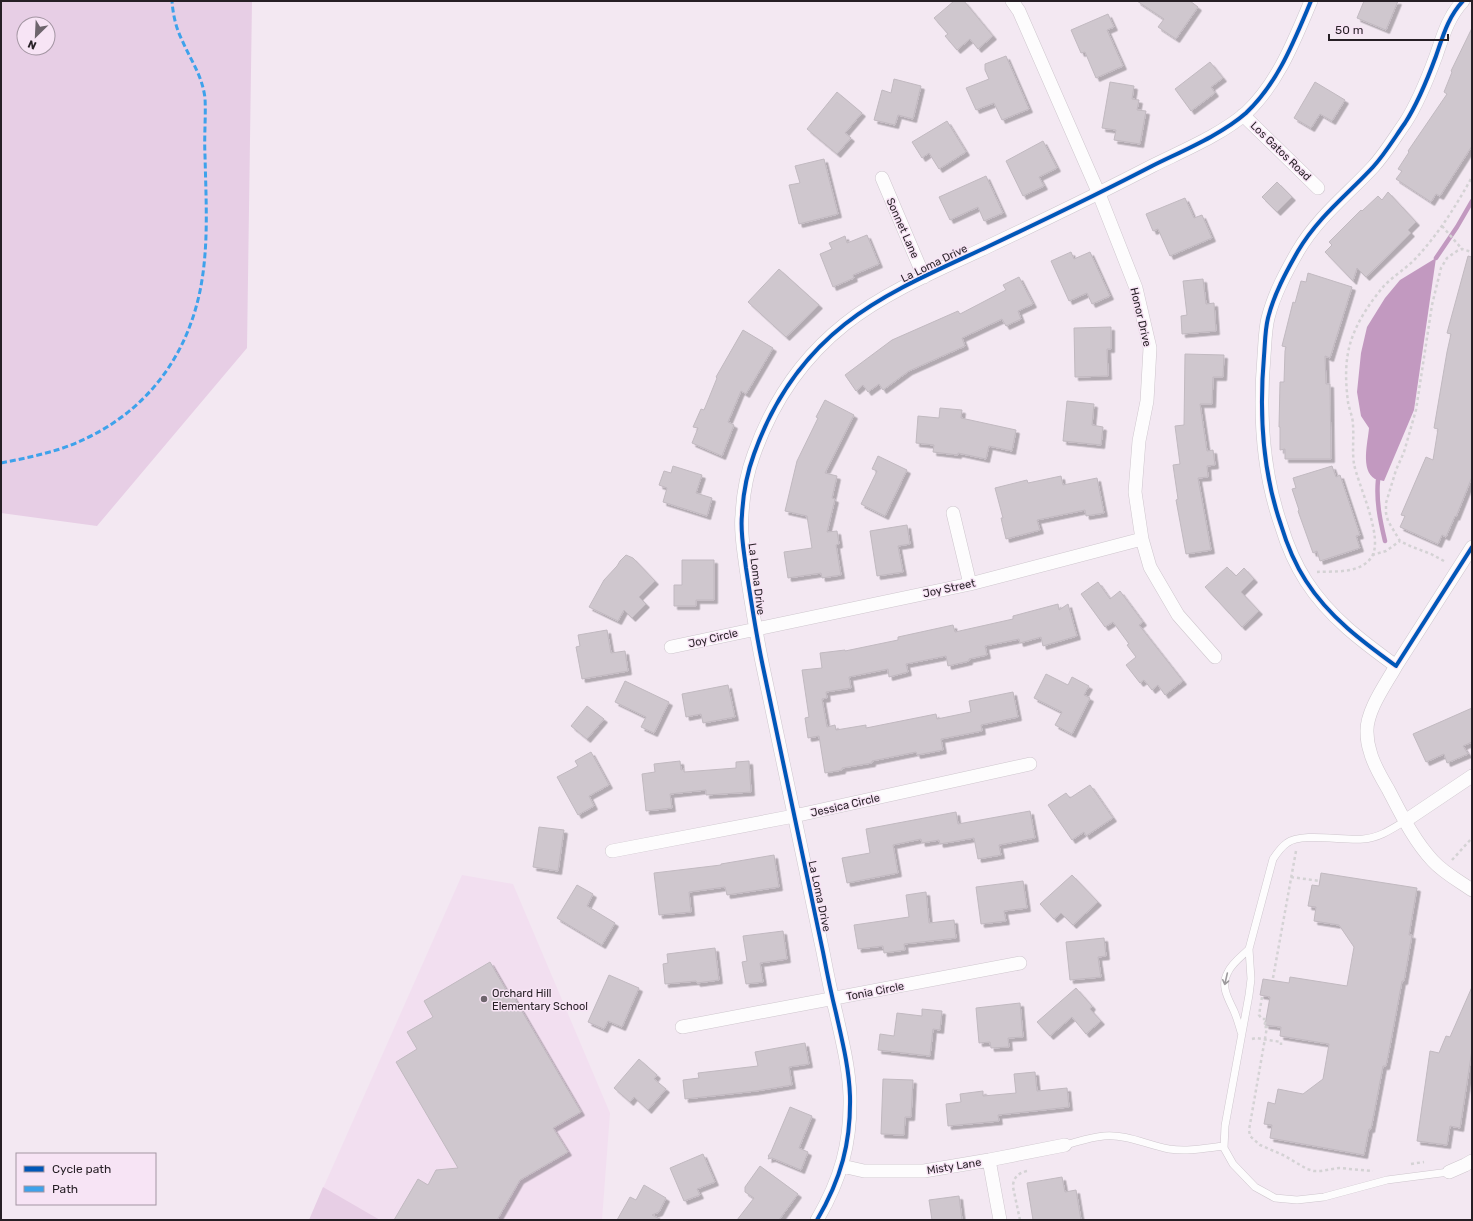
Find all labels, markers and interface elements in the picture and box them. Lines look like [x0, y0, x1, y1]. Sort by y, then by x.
north arrow [16, 16, 56, 56]
scale bar [1329, 16, 1448, 42]
text: 50 m [1335, 23, 1363, 37]
text: N [26, 37, 38, 52]
street label: Los Gatos Road [1248, 119, 1314, 184]
street label: Sonnet Lane [883, 196, 922, 260]
street label: La Loma Drive [899, 242, 970, 285]
street label: Honor Drive [1127, 286, 1154, 348]
street label: La Loma Drive [746, 542, 767, 616]
street label: Joy Street [922, 576, 977, 600]
street label: Joy Circle [687, 626, 739, 651]
street label: Jessica Circle [809, 791, 881, 820]
street label: La Loma Drive [806, 859, 833, 933]
one-way arrow [1222, 972, 1229, 985]
street label: Tonia Circle [845, 980, 905, 1003]
place label: Orchard Hill Elementary School [492, 987, 588, 1013]
marker: Orchard Hill Elementary School [479, 994, 489, 1004]
legend [16, 1153, 156, 1205]
street label: Misty Lane [926, 1156, 982, 1177]
text: Cycle path [52, 1162, 111, 1176]
text: Path [52, 1182, 78, 1196]

